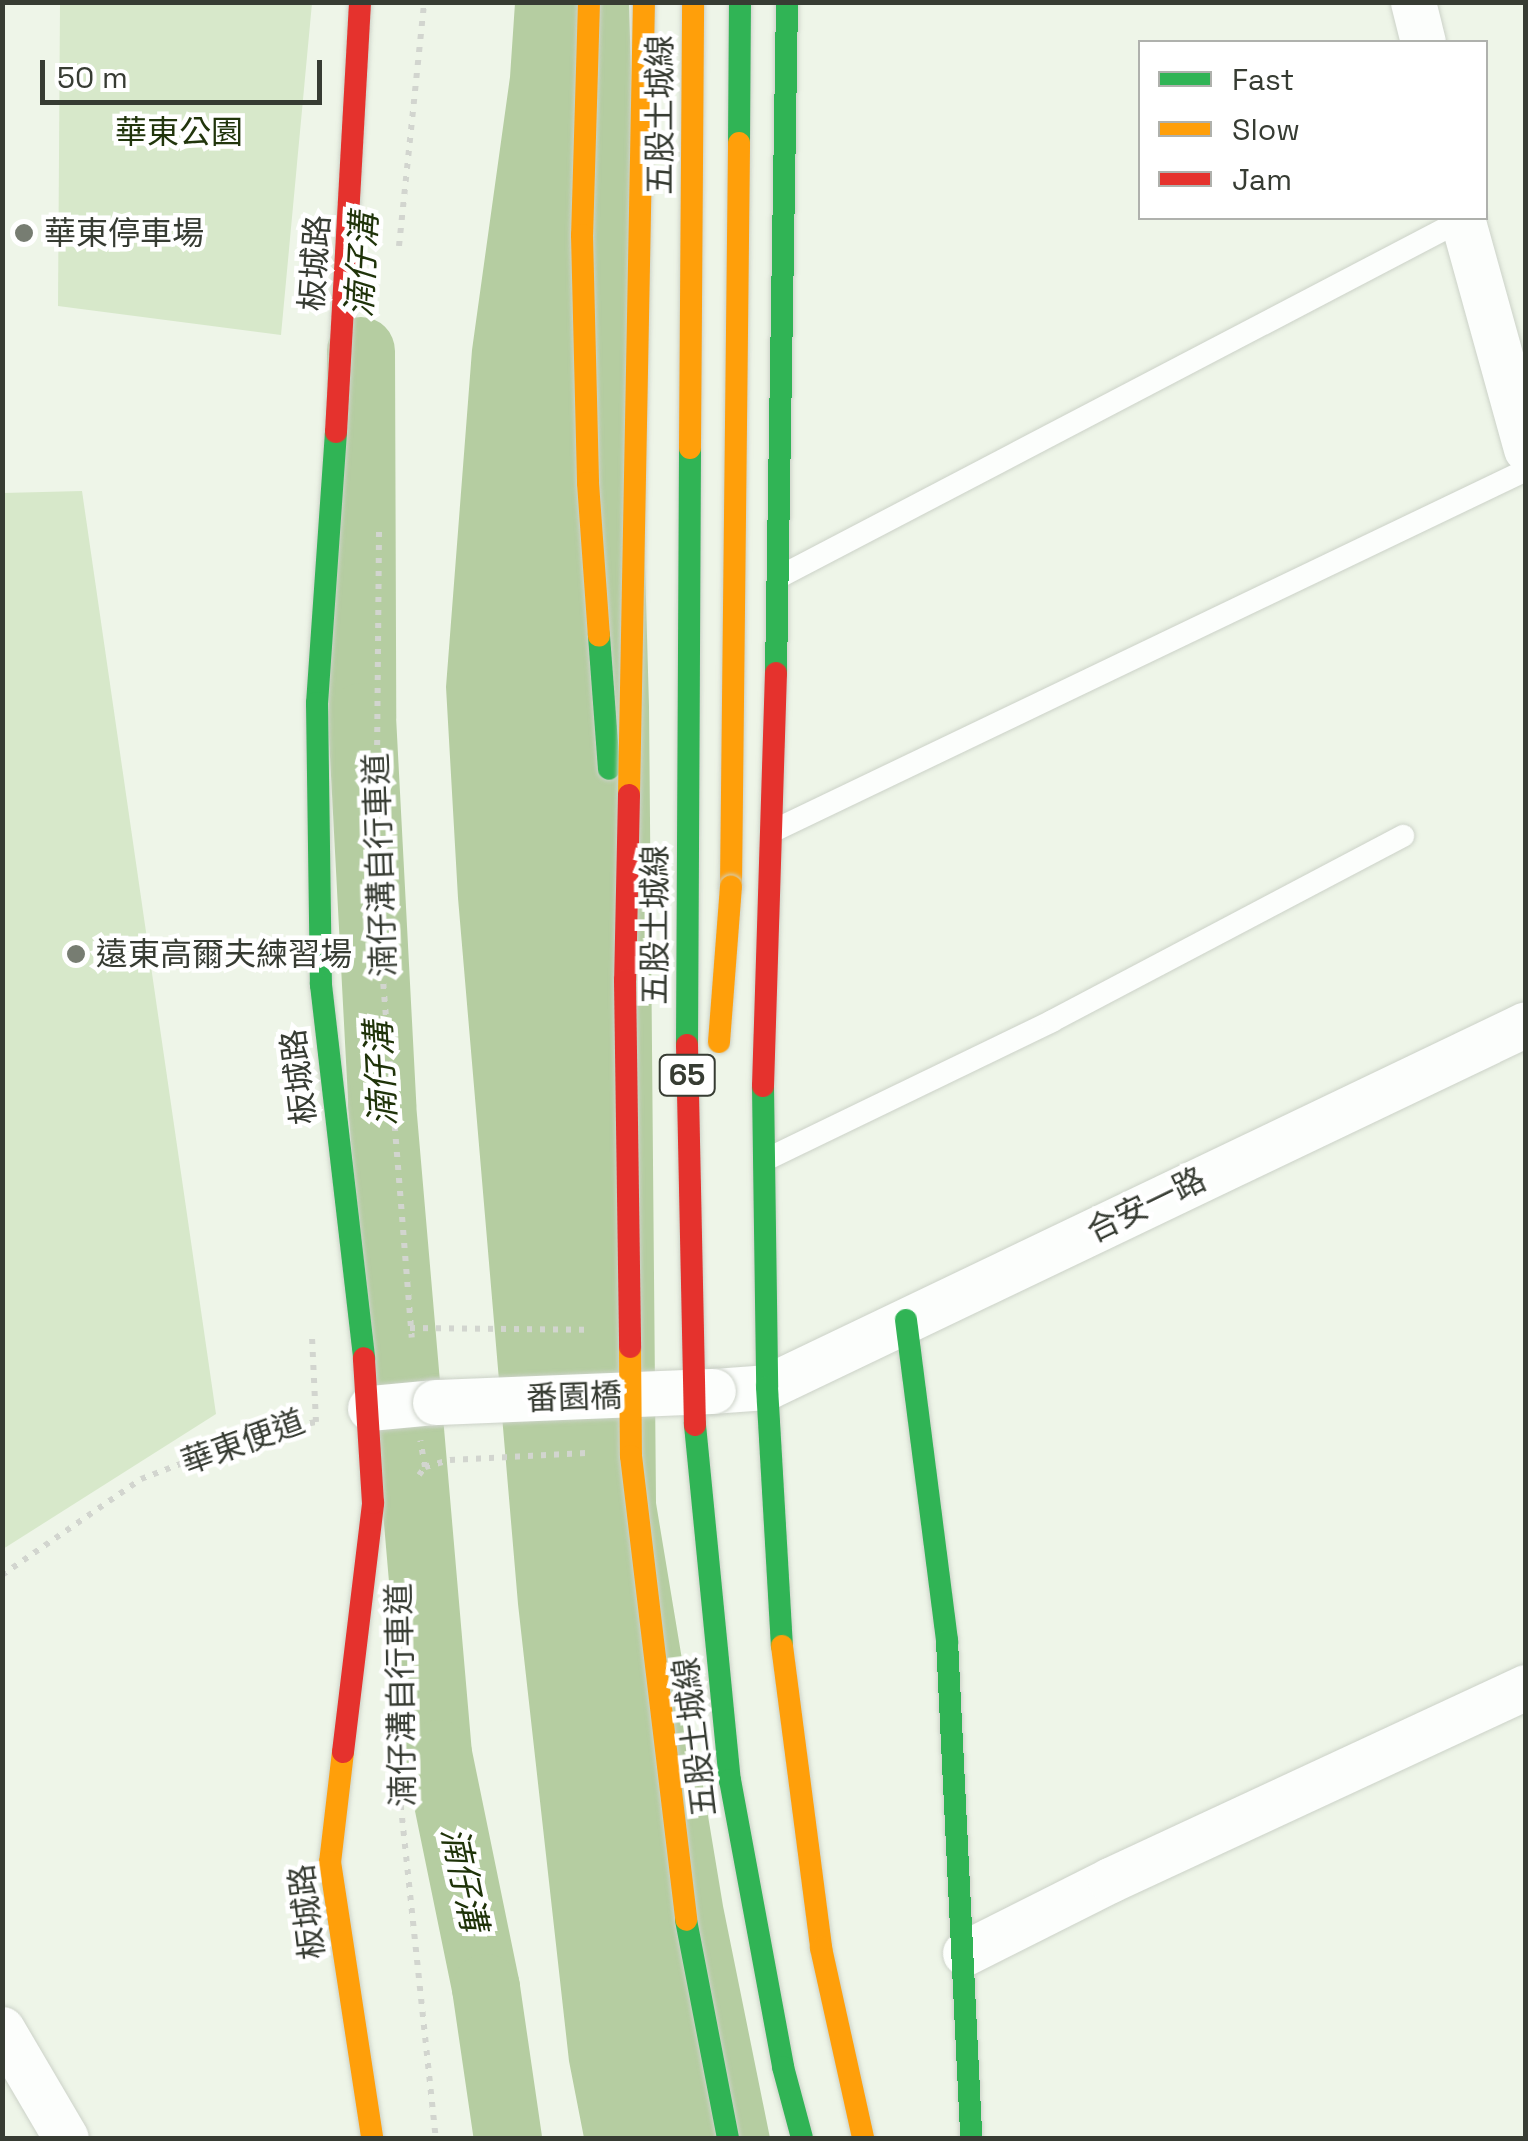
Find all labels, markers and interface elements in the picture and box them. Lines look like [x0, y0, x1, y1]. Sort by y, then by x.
street label: 五股土城線 [641, 35, 679, 195]
scale bar [45, 40, 328, 102]
legend [1138, 40, 1488, 220]
text: 50 m [57, 58, 128, 97]
text: Fast [1232, 60, 1294, 99]
text: Slow [1232, 110, 1300, 149]
park label: 華東公園 [115, 113, 243, 151]
text: Jam [1232, 160, 1292, 199]
water label: 湳仔溝 [338, 211, 386, 319]
place label: 華東停車場 [44, 214, 204, 252]
street label: 板城路 [292, 214, 338, 312]
marker: 華東停車場 [13, 222, 35, 244]
street label: 湳仔溝自行車道 [357, 752, 403, 978]
street label: 五股土城線 [636, 845, 674, 1005]
place label: 遠東高爾夫練習場 [96, 935, 352, 973]
marker: 遠東高爾夫練習場 [65, 943, 87, 965]
water label: 湳仔溝 [357, 1020, 405, 1128]
street label: 板城路 [274, 1027, 324, 1127]
road number: 65 [657, 1050, 717, 1100]
street label: 合安一路 [1080, 1160, 1212, 1250]
street label: 番園橋 [525, 1376, 623, 1418]
street label: 華東便道 [176, 1402, 310, 1482]
street label: 湳仔溝自行車道 [380, 1583, 422, 1807]
street label: 五股土城線 [666, 1655, 724, 1819]
water label: 湳仔溝 [433, 1823, 495, 1935]
street label: 板城路 [282, 1862, 332, 1962]

